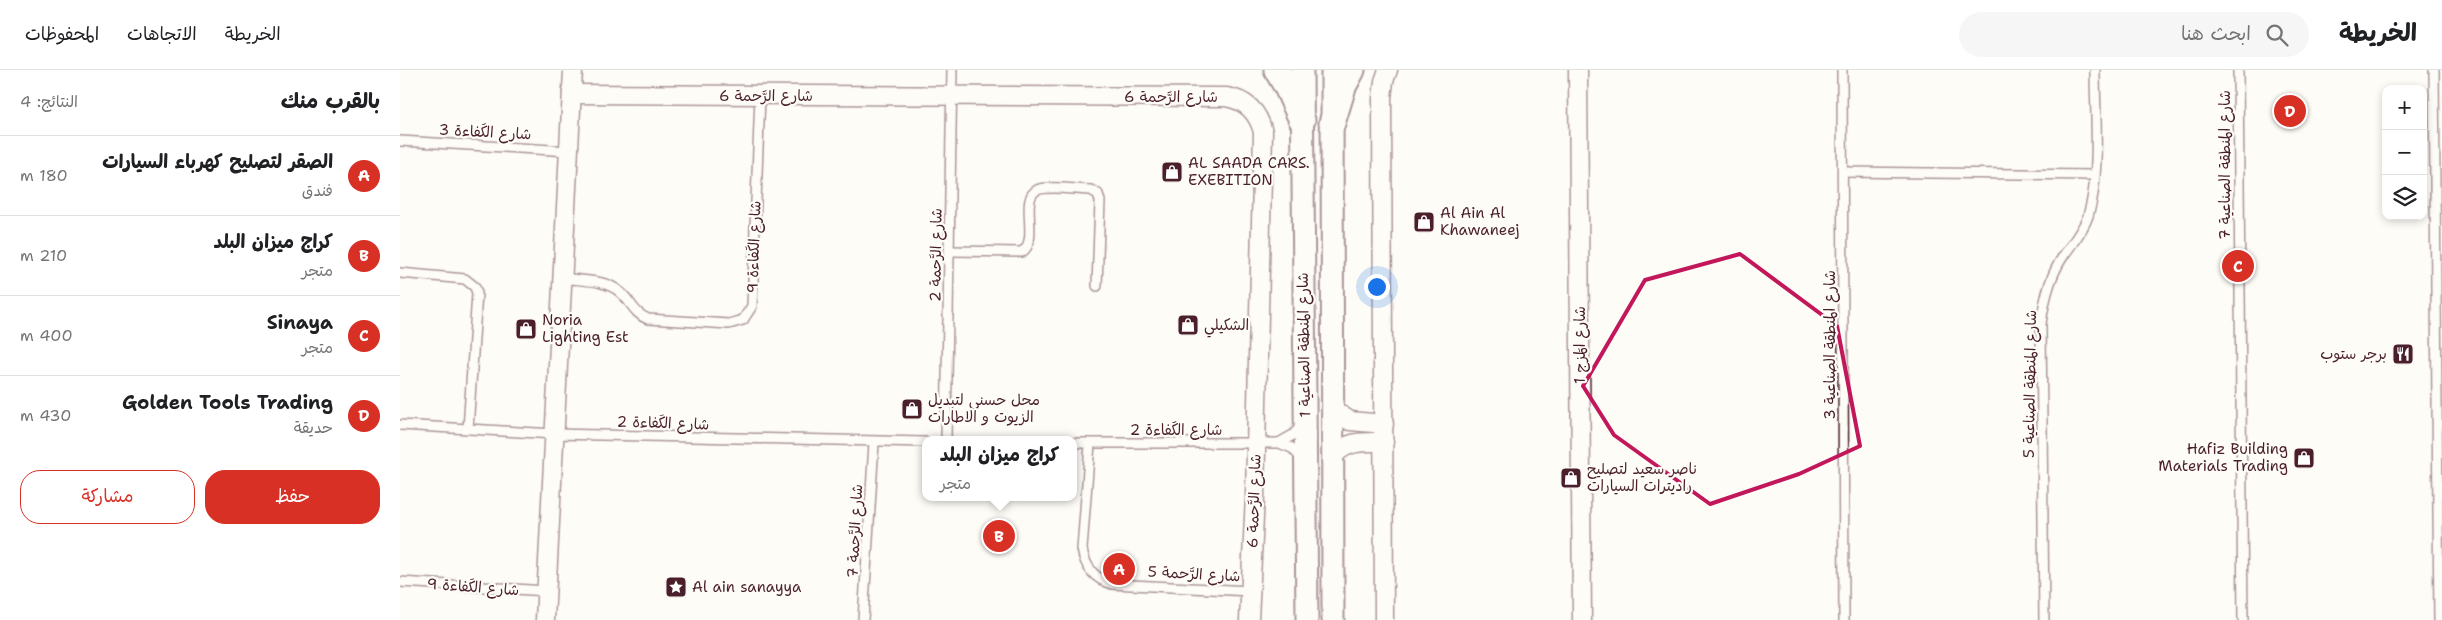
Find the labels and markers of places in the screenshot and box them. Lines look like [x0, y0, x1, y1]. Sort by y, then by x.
pin: D [2274, 92, 2306, 130]
place label: AL SAADA CARS. EXEBITION [1188, 153, 1310, 190]
shop icon: AL SAADA CARS. EXEBITION [1160, 160, 1184, 184]
place label: Al Ain Al Khawaneej [1440, 203, 1519, 240]
shop icon: Al Ain Al Khawaneej [1412, 210, 1436, 234]
pin: C [2222, 247, 2254, 285]
place label: Noria Lighting Est [542, 310, 629, 347]
shop icon: الشكيلي [1176, 313, 1200, 337]
place label: الشكيلي [1204, 315, 1249, 338]
shop icon: Noria Lighting Est [514, 317, 538, 341]
restaurant icon: برجر ستوب [2391, 342, 2415, 366]
place label: برجر ستوب [2320, 344, 2387, 364]
place label: محل حسنى لتبديل الزيوت و الاطارات [928, 390, 1040, 427]
shop icon: محل حسنى لتبديل الزيوت و الاطارات [900, 397, 924, 421]
place label: Hafiz Building Materials Trading [2158, 439, 2288, 476]
shop icon: Hafiz Building Materials Trading [2292, 446, 2316, 470]
place label: ناصر سعيد لتصليح راديترات السيارات [1587, 459, 1698, 496]
shop icon: ناصر سعيد لتصليح راديترات السيارات [1559, 466, 1583, 490]
pin: B [983, 517, 1015, 555]
pin: A [1103, 550, 1135, 588]
place icon: Al ain sanayya [664, 575, 688, 599]
place label: Al ain sanayya [692, 577, 802, 597]

